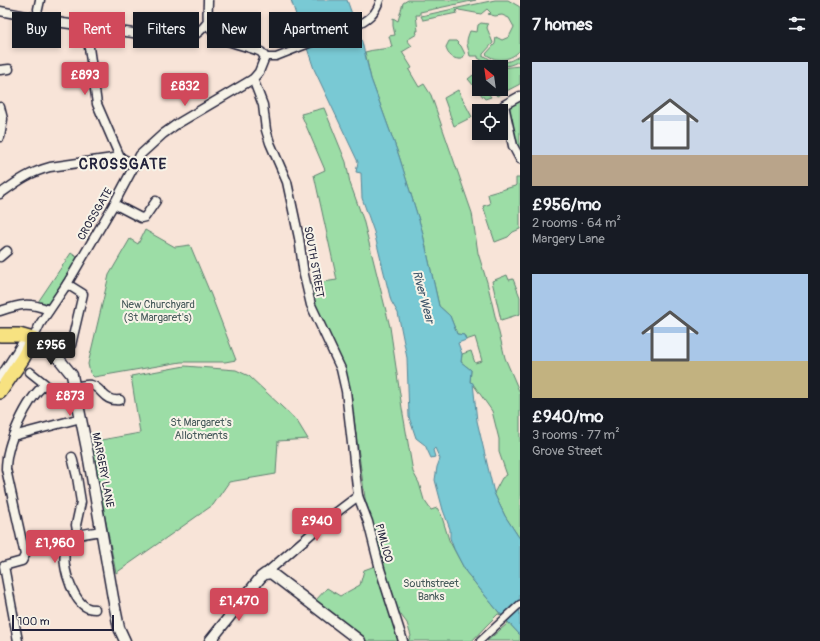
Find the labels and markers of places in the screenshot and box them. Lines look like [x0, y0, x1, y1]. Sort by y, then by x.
pin: £893 [61, 62, 109, 96]
pin: £832 [161, 73, 209, 107]
pin: £956 [27, 332, 75, 366]
pin: £873 [46, 383, 94, 417]
pin: £940 [293, 508, 341, 542]
pin: £1,960 [22, 530, 88, 564]
pin: £1,470 [206, 588, 272, 622]

